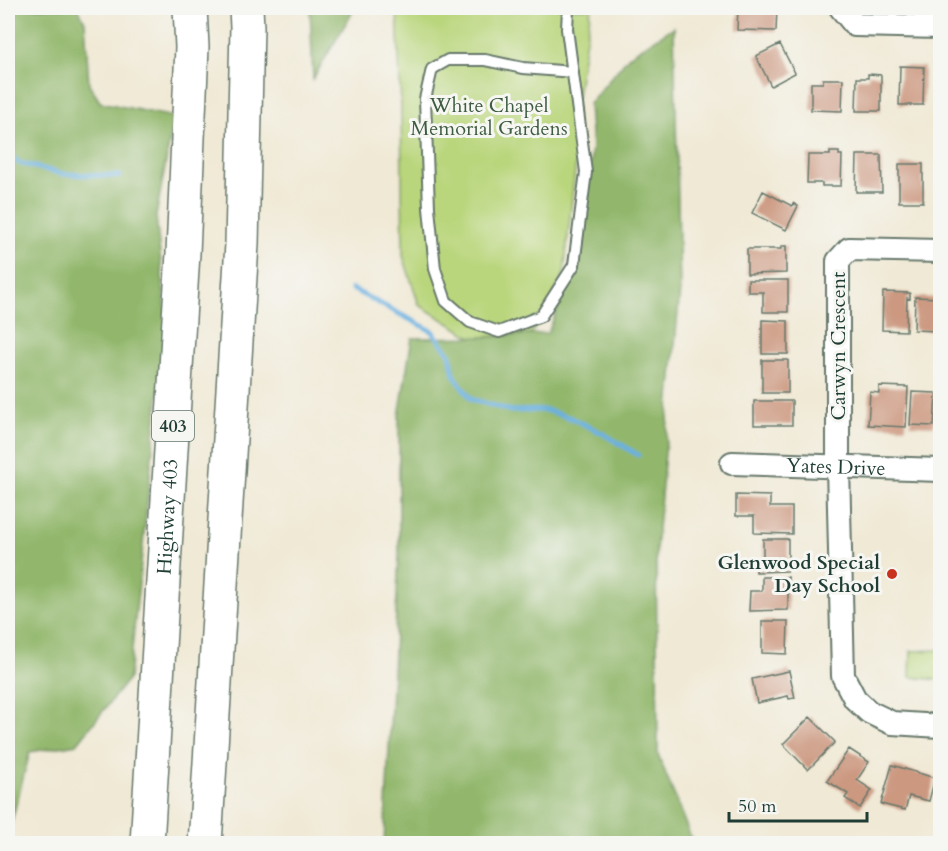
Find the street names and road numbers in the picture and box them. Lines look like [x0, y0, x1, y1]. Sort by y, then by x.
street label: Carwyn Crescent [825, 271, 852, 420]
road number: 403 [152, 411, 194, 441]
street label: Yates Drive [786, 451, 886, 482]
street label: Highway 403 [150, 458, 184, 575]

